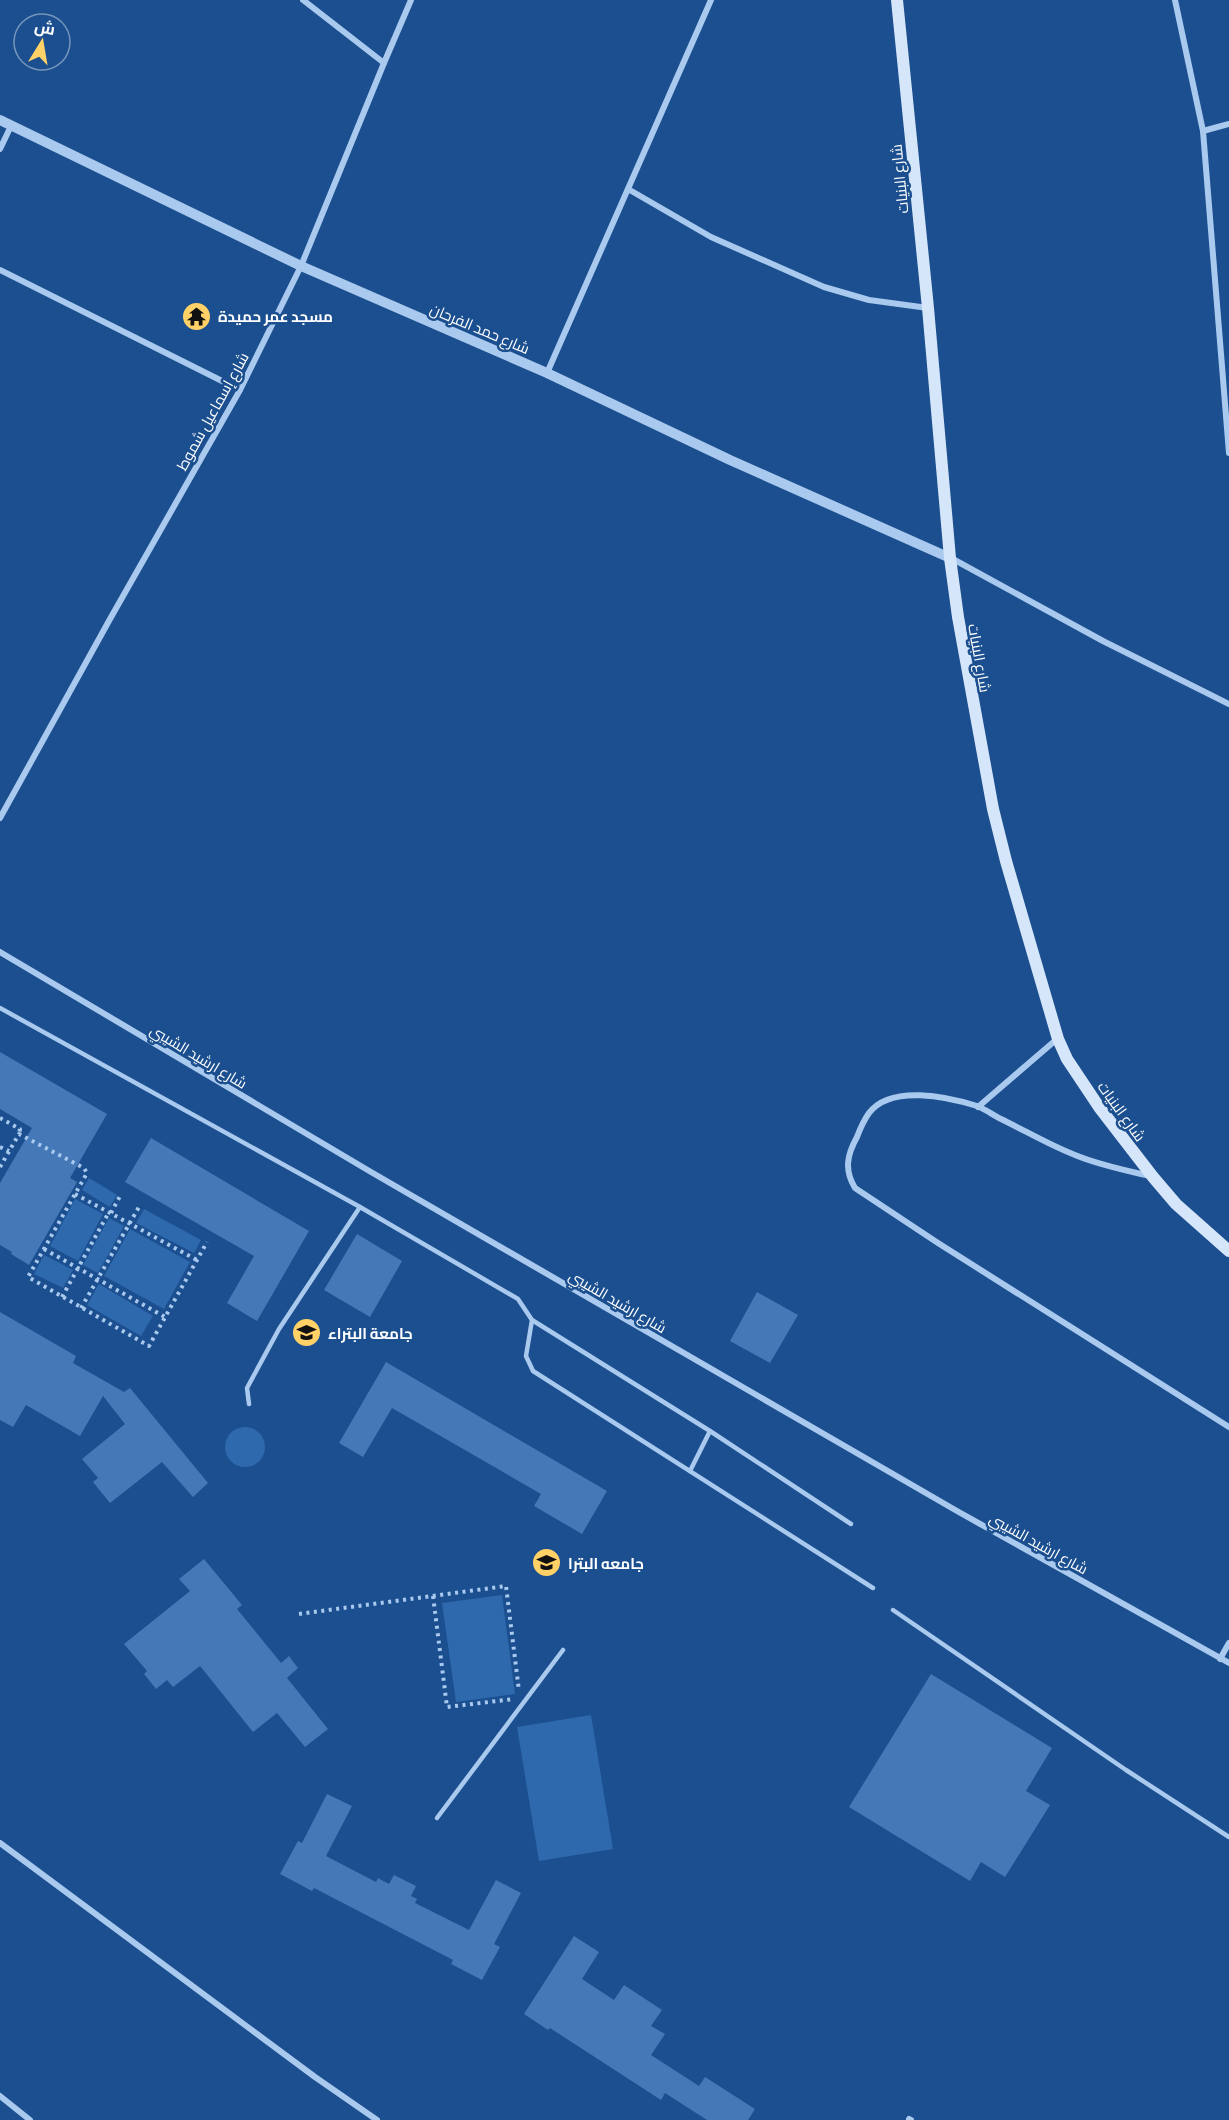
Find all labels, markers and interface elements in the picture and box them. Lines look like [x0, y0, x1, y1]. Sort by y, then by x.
north arrow [12, 12, 72, 72]
text: ش [33, 16, 57, 39]
street label: شارع البنيات [886, 143, 915, 215]
street label: شارع حمد الفرحان [426, 299, 532, 360]
temple icon: مسجد عمر حميدة [181, 300, 213, 332]
place label: مسجد عمر حميدة [218, 307, 333, 326]
street label: شارع إسماعيل شموط [172, 349, 255, 475]
street label: شارع البنيات [962, 622, 995, 694]
street label: شارع ارشيد الشيبي [145, 1020, 251, 1095]
street label: شارع البنيات [1092, 1078, 1150, 1146]
street label: شارع ارشيد الشيبي [564, 1266, 670, 1340]
school or university icon: جامعة البتراء [291, 1317, 323, 1349]
place label: جامعة البتراء [328, 1324, 413, 1343]
street label: شارع ارشيد الشيبي [985, 1509, 1091, 1581]
school or university icon: جامعه البترا [531, 1547, 563, 1579]
place label: جامعه البترا [568, 1554, 644, 1573]

